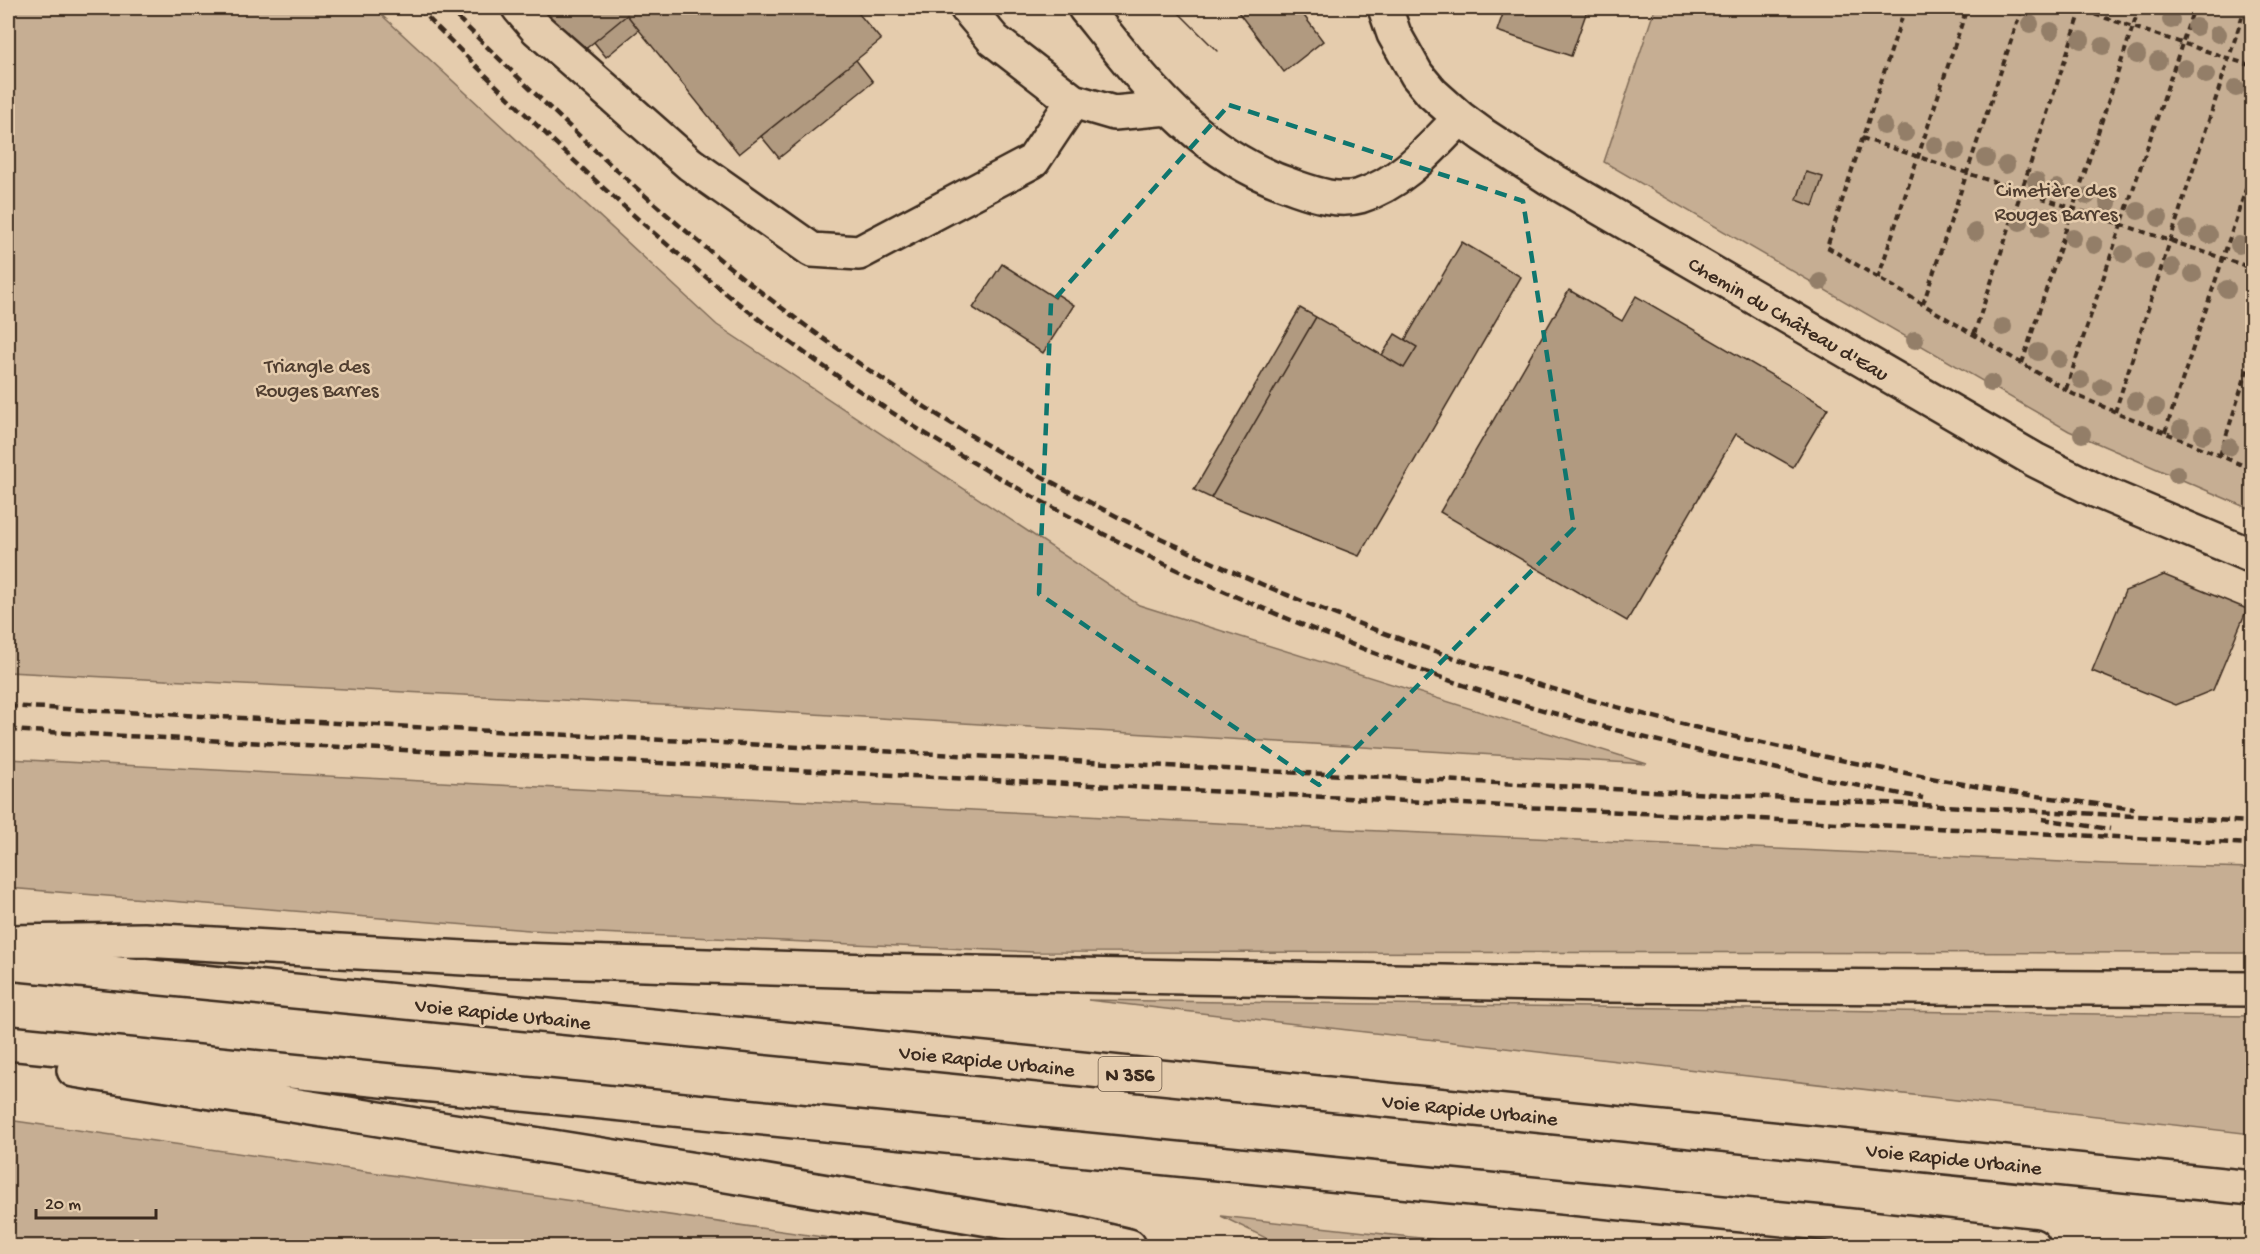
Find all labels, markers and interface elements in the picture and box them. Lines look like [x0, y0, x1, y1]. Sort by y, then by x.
park label: Cimetière des Rouges Barres [1994, 180, 2119, 229]
street label: Chemin du Château d'Eau [1682, 253, 1892, 389]
park label: Triangle des Rouges Barres [255, 356, 380, 405]
street label: Voie Rapide Urbaine [413, 995, 593, 1038]
street label: Voie Rapide Urbaine [897, 1042, 1077, 1085]
road number: N 356 [1098, 1057, 1162, 1091]
street label: Voie Rapide Urbaine [1380, 1091, 1560, 1134]
street label: Voie Rapide Urbaine [1864, 1140, 2044, 1183]
scale bar [36, 1182, 156, 1220]
text: 20 m [45, 1195, 81, 1216]

